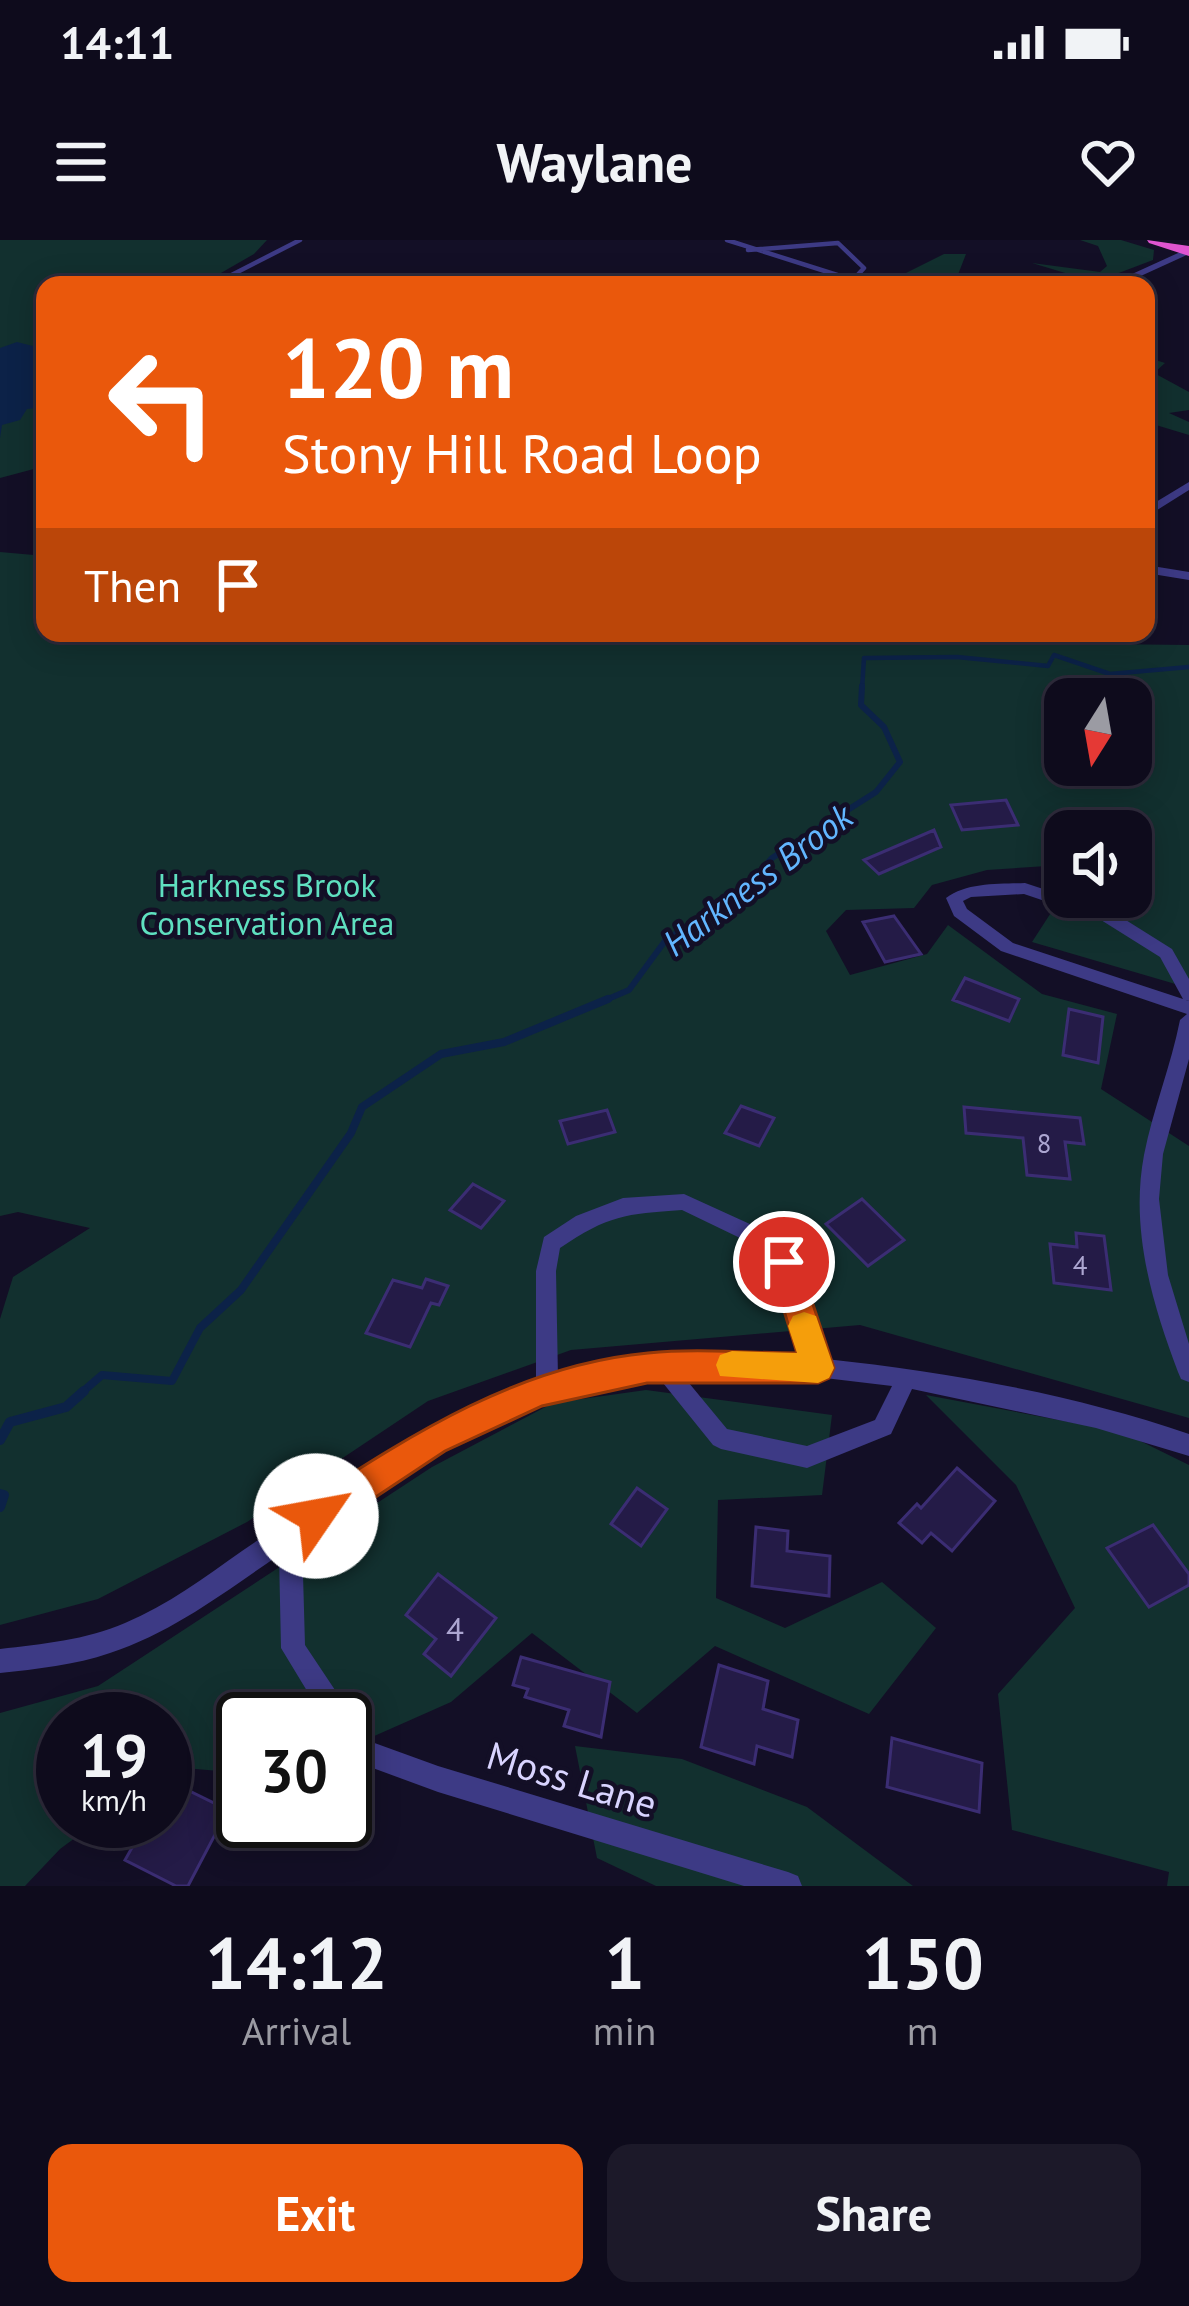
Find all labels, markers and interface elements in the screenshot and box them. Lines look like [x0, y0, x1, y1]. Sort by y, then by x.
text: 14:11 [60, 13, 174, 71]
text: Waylane [496, 127, 693, 197]
icon: menu [48, 129, 114, 195]
icon: heart [1075, 129, 1141, 195]
text: 120 m [282, 312, 514, 421]
icon: left [84, 324, 240, 480]
text: Stony Hill Road Loop [282, 418, 762, 488]
icon: arrive [205, 552, 271, 618]
text: Then [84, 556, 181, 614]
north arrow [1044, 678, 1152, 786]
map controls [1044, 678, 1152, 918]
water label: Harkness Brook [653, 791, 863, 966]
button: sound [1044, 810, 1152, 918]
park label: Harkness Brook Conservation Area [140, 863, 394, 944]
house number: 8 [1037, 1126, 1051, 1160]
pin [733, 1211, 835, 1313]
icon: arrive [751, 1229, 817, 1295]
house number: 4 [1073, 1248, 1088, 1282]
position arrow [253, 1453, 379, 1579]
house number: 4 [446, 1607, 464, 1650]
speed limit sign: 30 [216, 1692, 372, 1848]
text: 19 [80, 1716, 148, 1794]
street label: Moss Lane [481, 1729, 663, 1829]
text: km/h [81, 1780, 147, 1819]
text: 14:12 [205, 1916, 388, 2009]
text: 1 [604, 1916, 645, 2009]
text: 150 [861, 1916, 984, 2009]
text: Arrival [242, 2005, 351, 2056]
text: min [593, 2005, 656, 2056]
text: m [907, 2005, 938, 2056]
button: Exit [48, 2144, 583, 2282]
button: Share [607, 2144, 1141, 2282]

